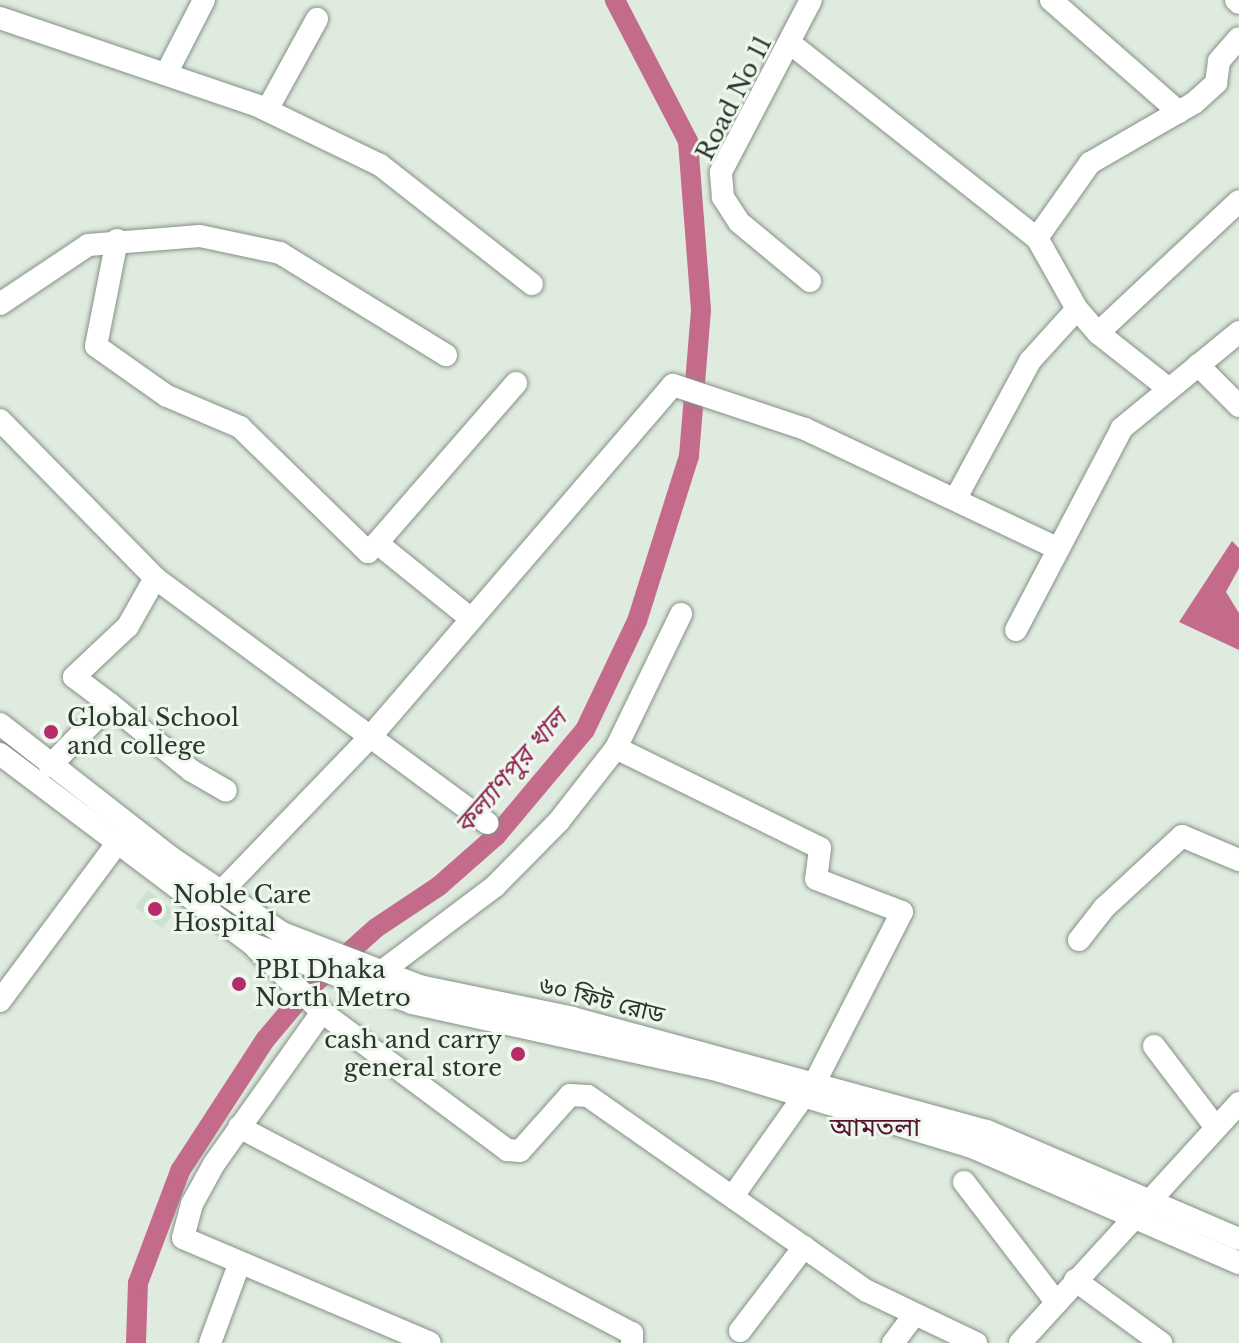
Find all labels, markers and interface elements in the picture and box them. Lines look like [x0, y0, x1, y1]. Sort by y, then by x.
street label: Road No 11 [690, 31, 778, 165]
water label: কল্যাণপুর খাল [449, 703, 573, 841]
place label: Global School and college [67, 704, 239, 760]
marker: Global School and college [42, 723, 60, 741]
place label: Noble Care Hospital [173, 881, 311, 937]
marker: Noble Care Hospital [144, 898, 166, 920]
place label: PBI Dhaka North Metro [255, 956, 411, 1012]
street label: ৬০ ফিট রোড [536, 971, 668, 1029]
marker: PBI Dhaka North Metro [230, 975, 248, 993]
place label: cash and carry general store [324, 1026, 502, 1082]
marker: cash and carry general store [509, 1045, 527, 1063]
district label: আমতলা [830, 1112, 920, 1144]

